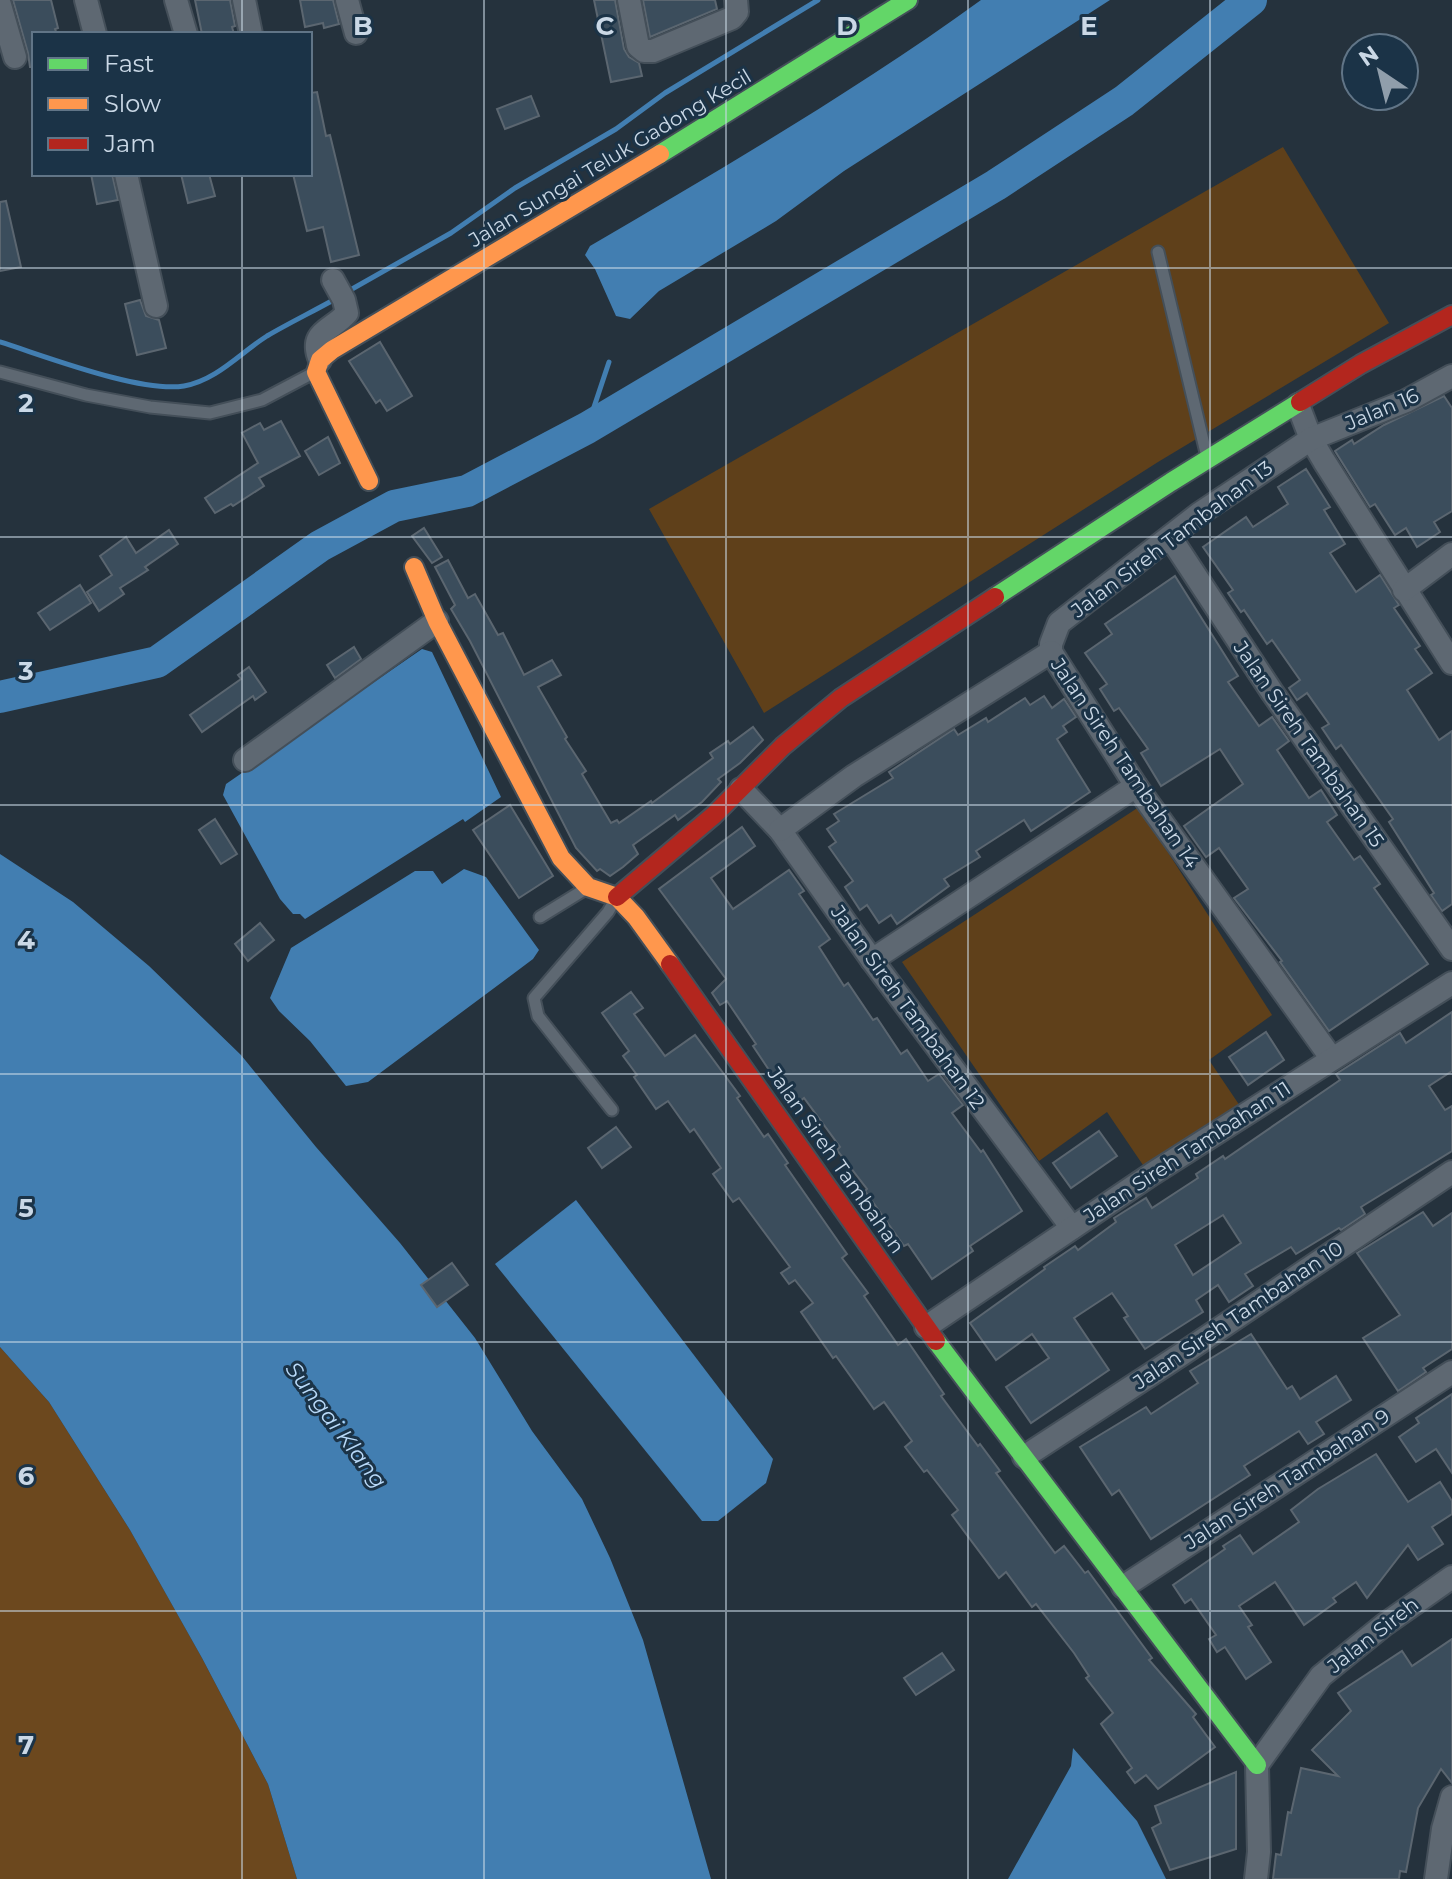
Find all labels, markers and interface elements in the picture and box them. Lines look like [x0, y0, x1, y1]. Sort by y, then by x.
text: B [353, 10, 373, 42]
text: C [596, 10, 615, 42]
text: D [836, 10, 858, 42]
text: E [1080, 10, 1098, 42]
legend [32, 32, 312, 176]
north arrow [1340, 32, 1420, 112]
text: N [1354, 40, 1384, 72]
text: Fast [104, 49, 155, 78]
street label: Jalan Sungai Teluk Gadong Kecil [464, 64, 756, 253]
text: Slow [104, 89, 161, 118]
text: Jam [103, 129, 156, 158]
street label: Jalan 16 [1341, 383, 1422, 436]
text: 2 [18, 387, 34, 419]
street label: Jalan Sireh Tambahan 13 [1066, 455, 1277, 623]
street label: Jalan Sireh Tambahan 15 [1228, 636, 1389, 852]
street label: Jalan Sireh Tambahan 14 [1045, 653, 1204, 872]
text: 3 [17, 655, 34, 687]
street label: Jalan Sireh Tambahan 12 [825, 900, 990, 1114]
text: 4 [17, 924, 35, 956]
street label: Jalan Sireh Tambahan [762, 1061, 910, 1258]
street label: Jalan Sireh Tambahan 11 [1078, 1076, 1295, 1228]
text: 5 [18, 1192, 34, 1224]
street label: Jalan Sireh Tambahan 10 [1128, 1236, 1347, 1395]
water label: Sungai Klang [280, 1356, 392, 1494]
street label: Jalan Sireh Tambahan 9 [1179, 1404, 1394, 1555]
text: 6 [18, 1460, 35, 1492]
street label: Jalan Sireh [1322, 1592, 1423, 1679]
text: 7 [18, 1729, 34, 1761]

